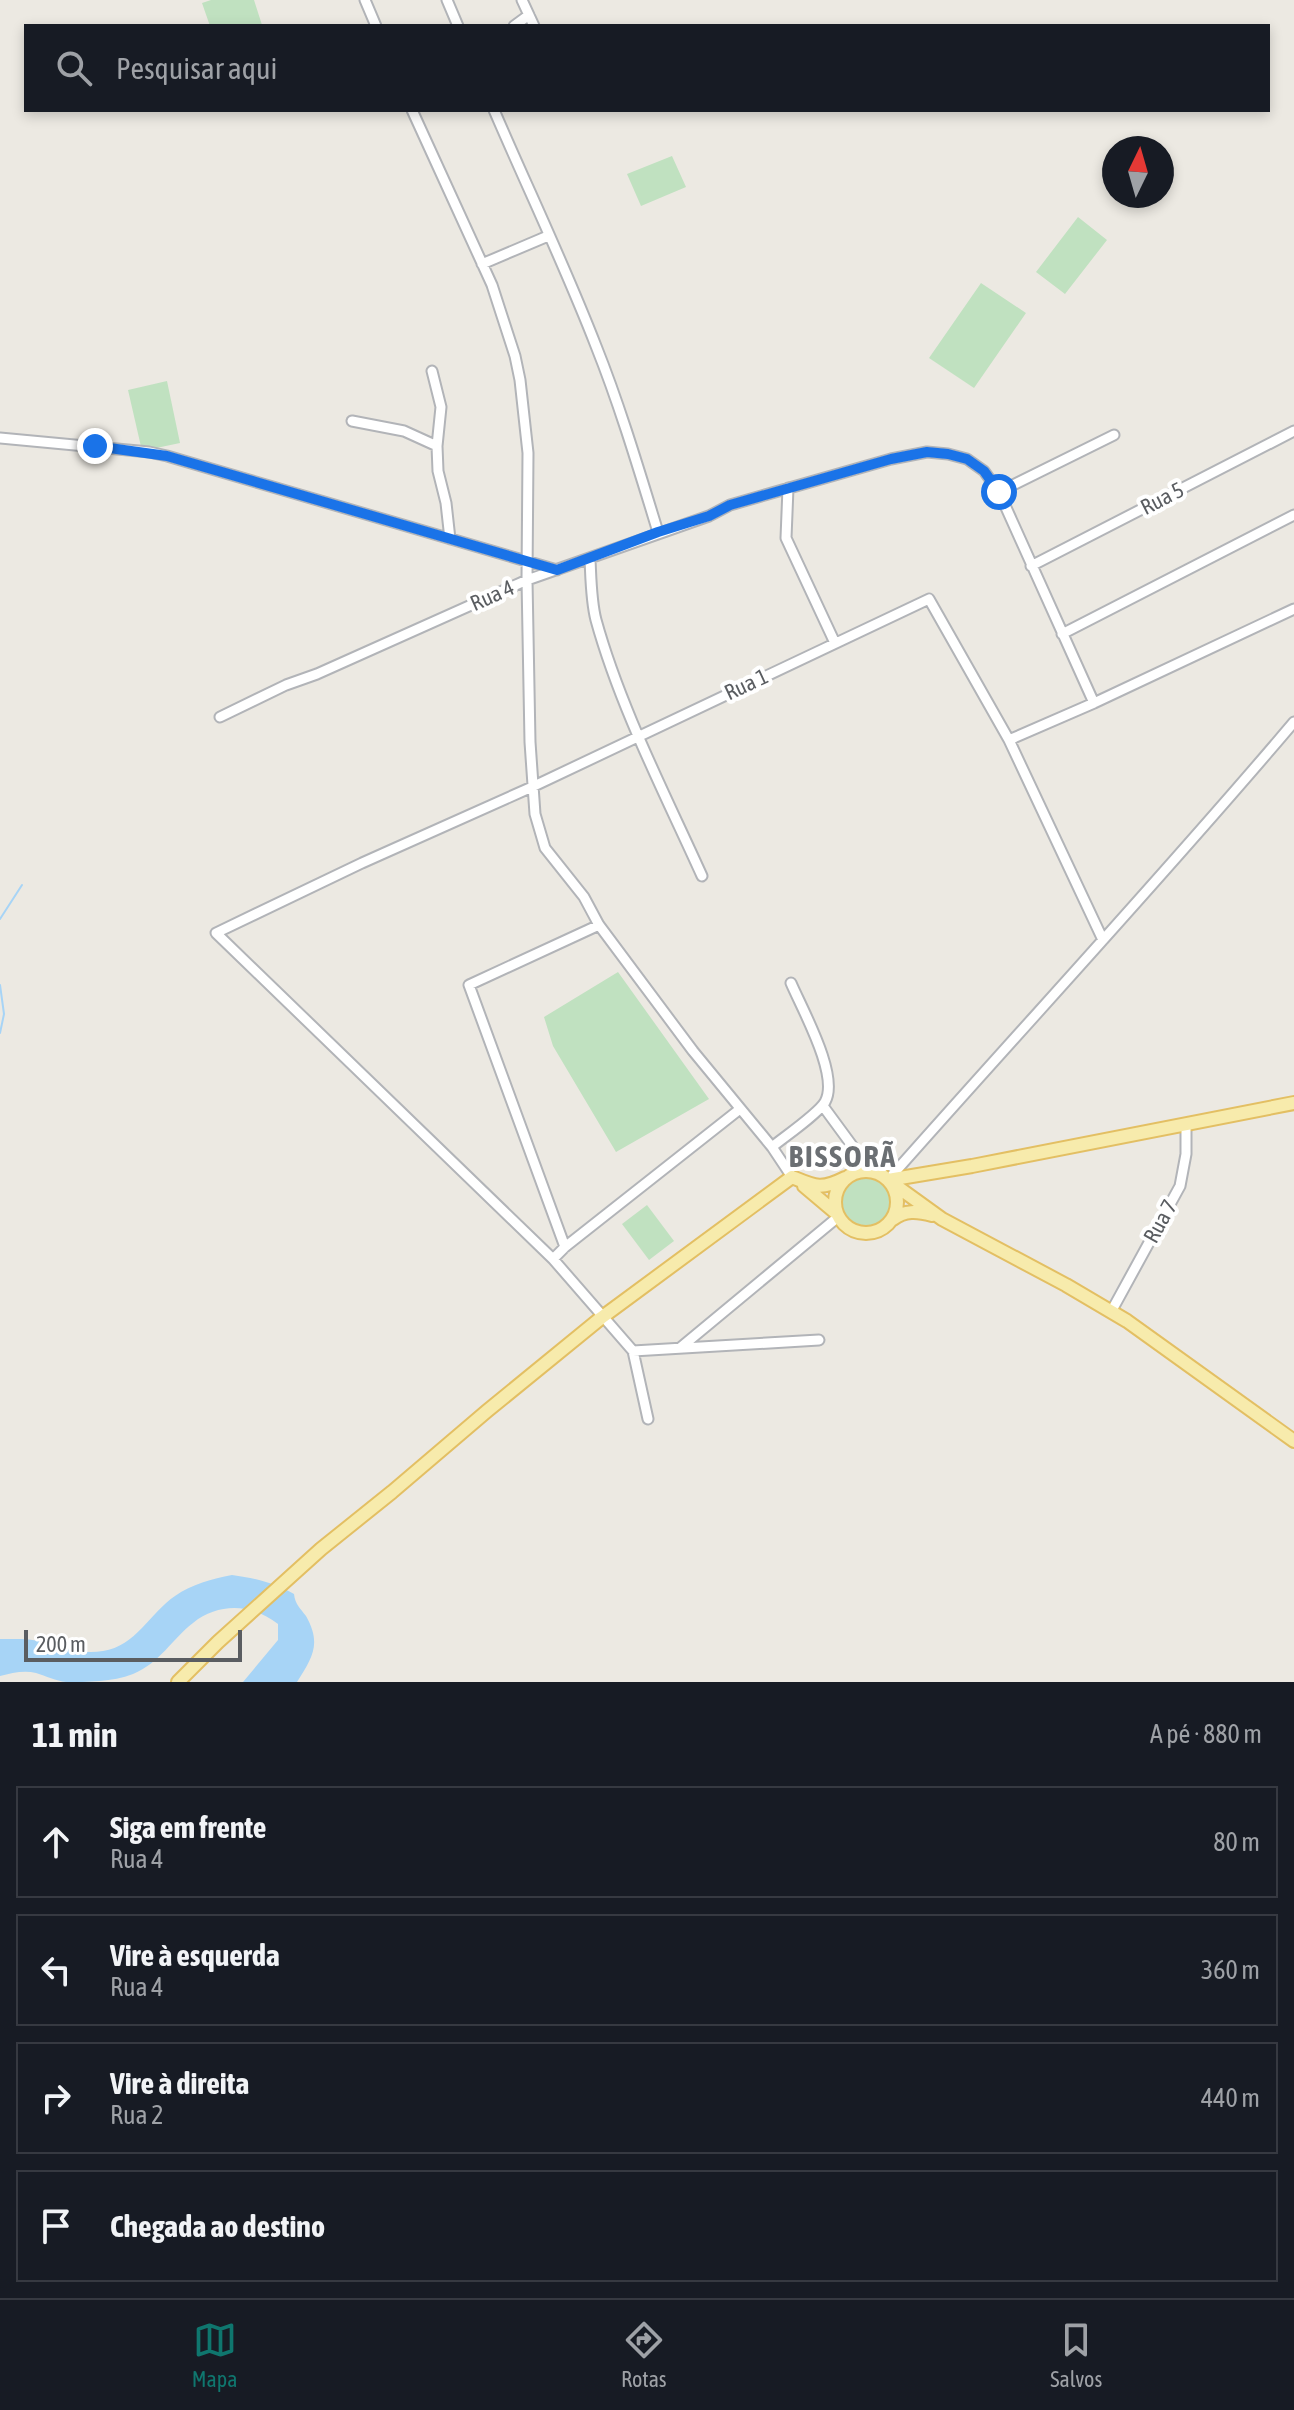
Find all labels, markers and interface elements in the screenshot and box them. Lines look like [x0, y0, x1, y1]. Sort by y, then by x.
search box [24, 24, 1270, 112]
icon: search [52, 46, 96, 90]
text: Pesquisar aqui [116, 51, 277, 85]
north arrow [1102, 136, 1174, 208]
route end [77, 428, 113, 464]
route start [981, 474, 1017, 510]
street label: Rua 5 [1136, 476, 1188, 520]
street label: Rua 4 [466, 574, 518, 616]
street label: Rua 1 [720, 663, 772, 705]
district label: BISSORÃ [789, 1139, 897, 1173]
street label: Rua 7 [1138, 1195, 1182, 1247]
scale bar [24, 1626, 242, 1662]
text: 200 m [36, 1631, 86, 1657]
text: 11 min [32, 1715, 117, 1754]
text: A pé · 880 m [1150, 1719, 1262, 1749]
text: Siga em frente [110, 1810, 266, 1844]
icon: ahead [34, 1820, 78, 1864]
text: 80 m [1213, 1827, 1260, 1857]
text: Rua 4 [110, 1844, 163, 1874]
text: Vire à esquerda [110, 1938, 280, 1972]
icon: left [34, 1948, 78, 1992]
text: 360 m [1201, 1955, 1260, 1985]
text: Rua 4 [110, 1972, 163, 2002]
text: Vire à direita [110, 2066, 249, 2100]
icon: right [34, 2076, 78, 2120]
text: 440 m [1201, 2083, 1260, 2113]
text: Rua 2 [110, 2100, 163, 2130]
icon: arrive [34, 2204, 78, 2248]
text: Chegada ao destino [110, 2209, 325, 2243]
tab: Mapa [192, 2318, 237, 2392]
tab: Rotas [621, 2318, 667, 2392]
tab: Salvos [1050, 2318, 1102, 2392]

